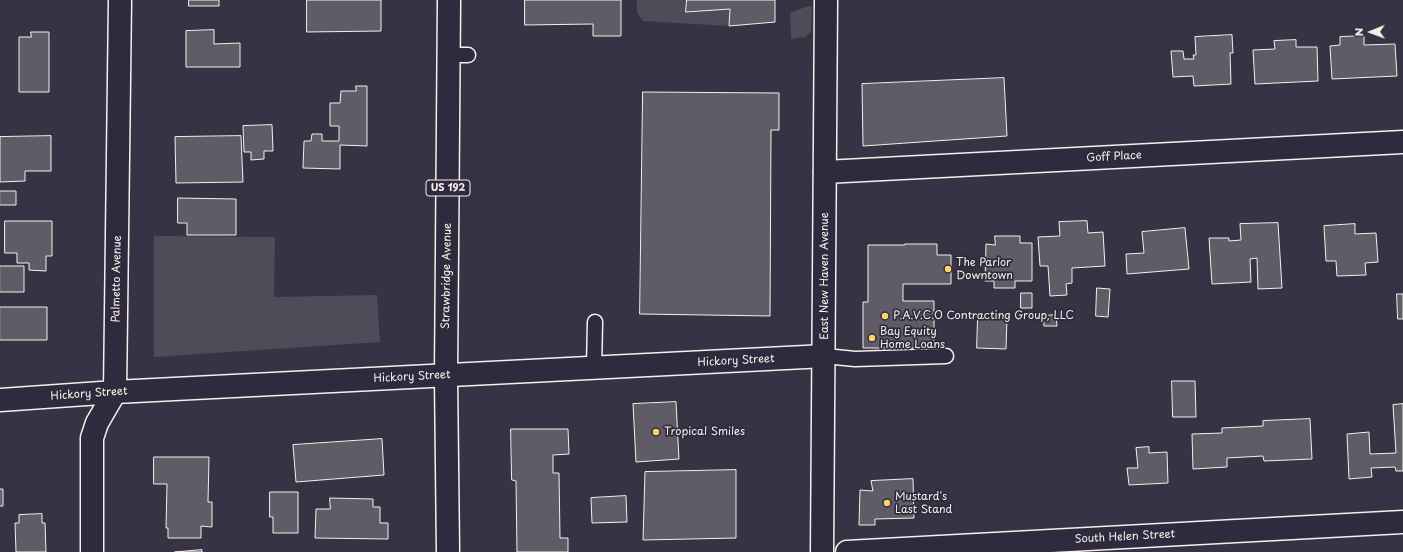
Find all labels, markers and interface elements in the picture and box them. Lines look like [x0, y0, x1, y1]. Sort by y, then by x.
north arrow [1351, 12, 1391, 52]
text: N [1350, 28, 1367, 37]
street label: Goff Place [1086, 149, 1142, 165]
road number: US 192 [426, 180, 470, 196]
street label: East New Haven Avenue [818, 212, 832, 340]
street label: Strawbridge Avenue [439, 223, 455, 329]
street label: Palmetto Avenue [110, 235, 124, 323]
place label: The Parlor Downtown [956, 256, 1013, 282]
marker: The Parlor Downtown [943, 264, 953, 274]
place label: P.A.V.C.O Contracting Group, LLC [893, 309, 1074, 323]
marker: P.A.V.C.O Contracting Group, LLC [880, 311, 890, 321]
place label: Bay Equity Home Loans [880, 325, 945, 351]
marker: Bay Equity Home Loans [867, 333, 877, 343]
street label: Hickory Street [697, 352, 775, 370]
street label: Hickory Street [373, 368, 451, 386]
street label: Hickory Street [50, 385, 128, 403]
place label: Tropical Smiles [664, 425, 745, 439]
marker: Tropical Smiles [651, 427, 661, 437]
place label: Mustard's Last Stand [895, 490, 952, 516]
marker: Mustard's Last Stand [882, 498, 892, 508]
street label: South Helen Street [1074, 528, 1176, 546]

